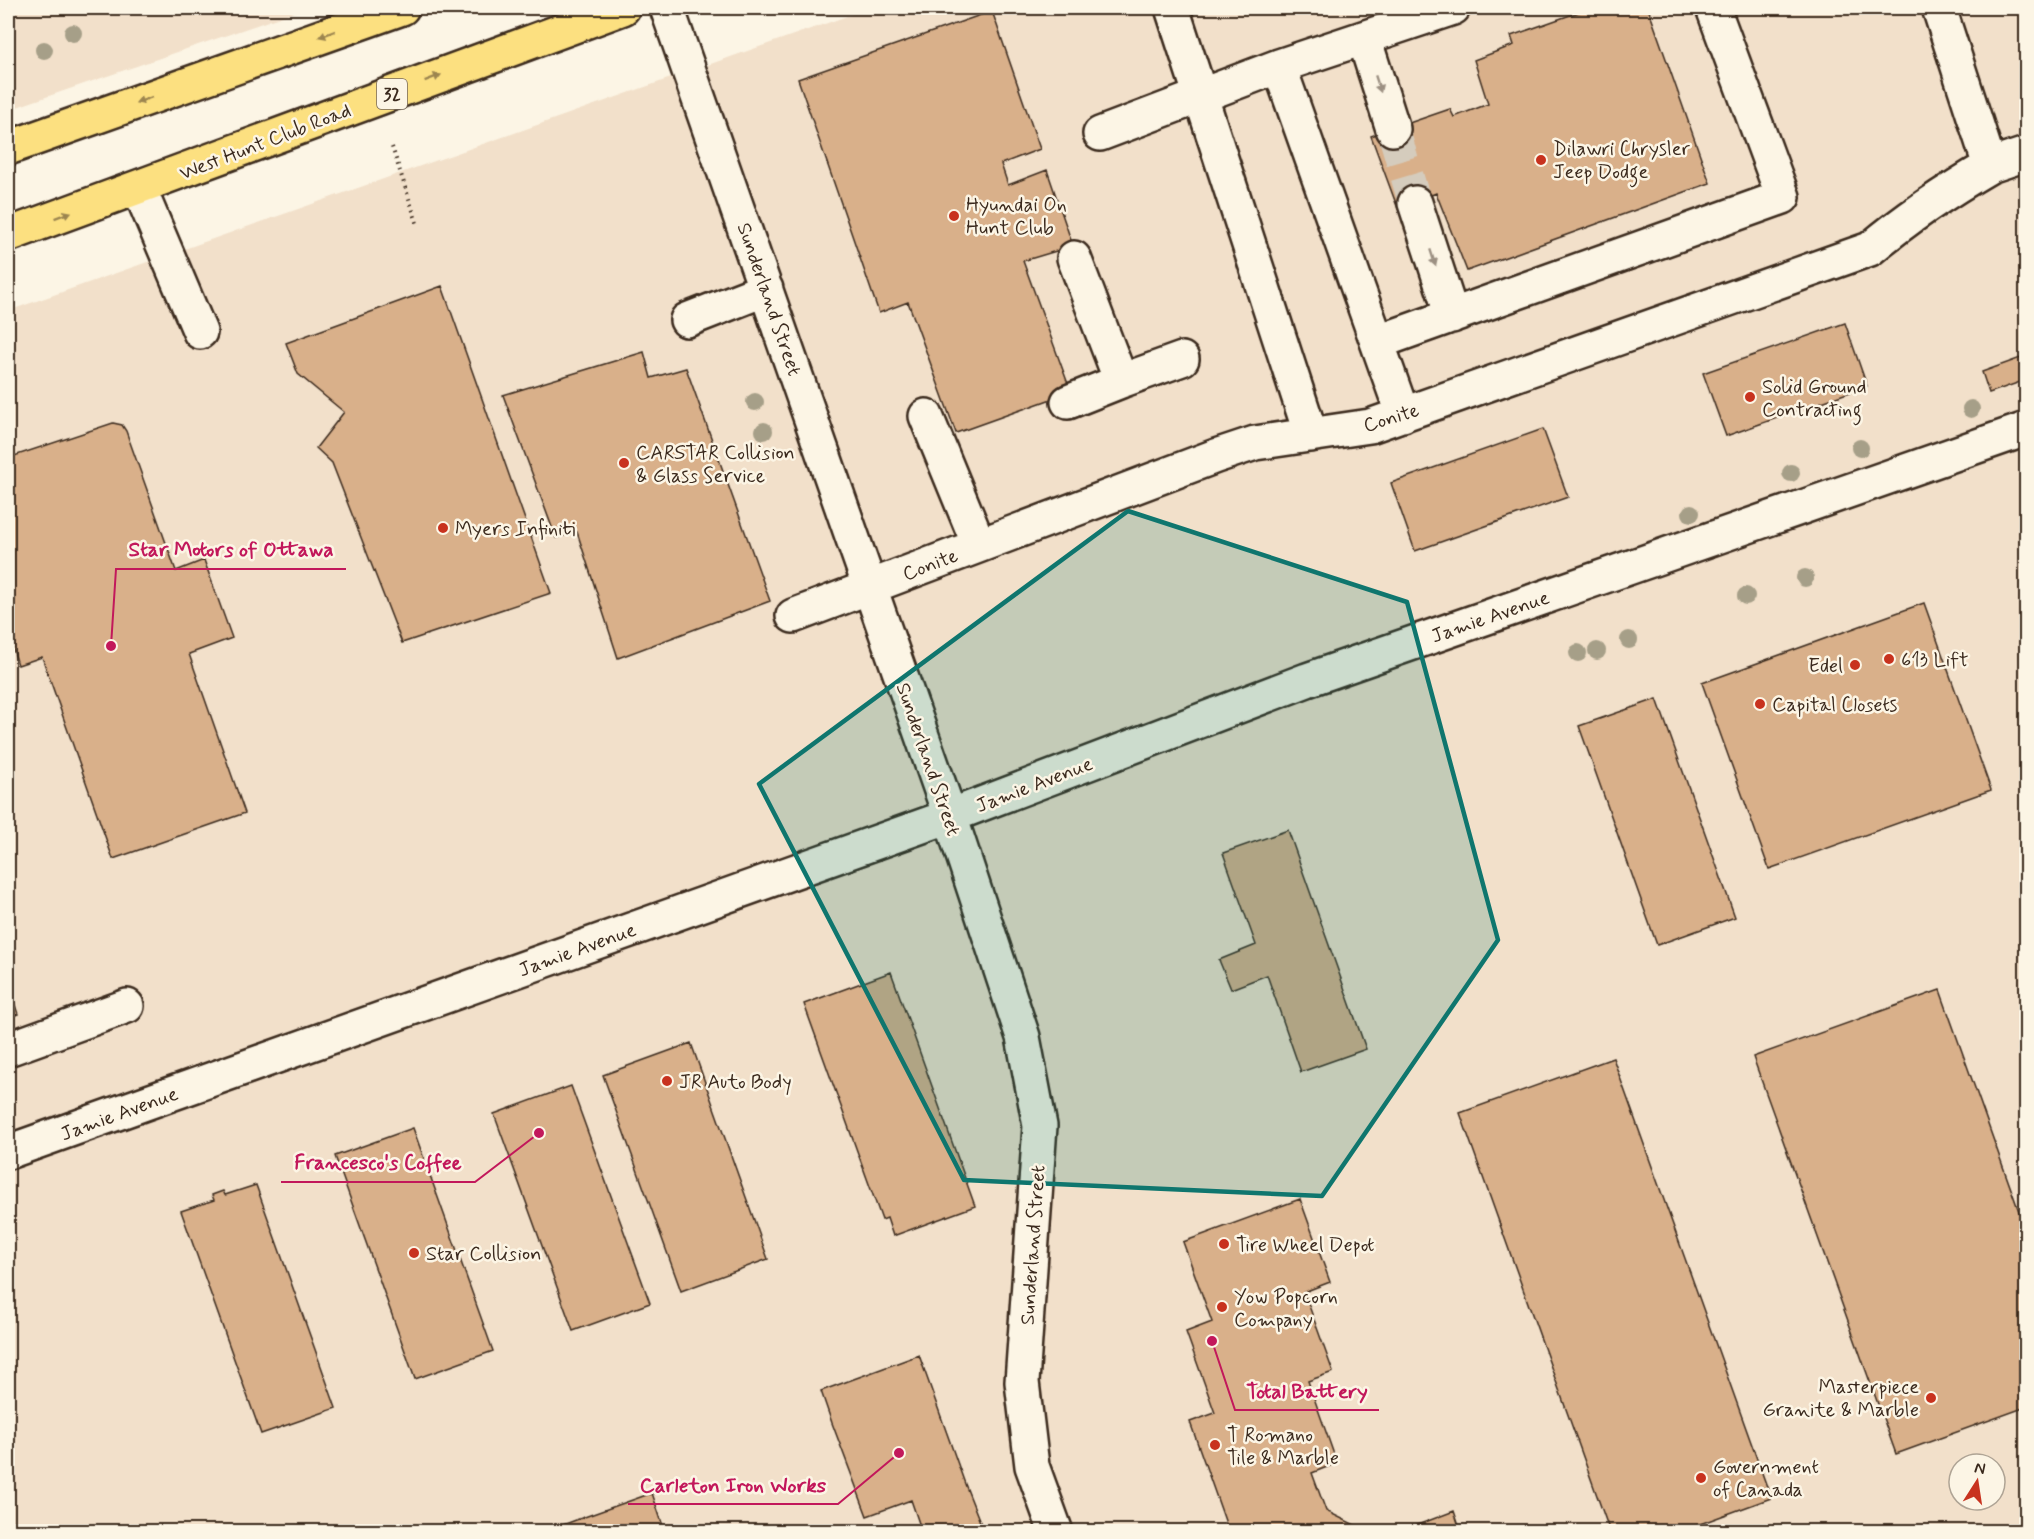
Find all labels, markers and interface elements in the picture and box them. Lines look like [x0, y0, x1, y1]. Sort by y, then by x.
one-way arrow [318, 30, 336, 40]
one-way arrow [424, 73, 442, 83]
one-way arrow [1374, 75, 1383, 93]
road number: 32 [377, 79, 407, 109]
one-way arrow [134, 95, 152, 105]
street label: West Hunt Club Road [176, 97, 355, 187]
place label: Dilawri Chrysler Jeep Dodge [1553, 136, 1691, 188]
marker: Dilawri Chrysler Jeep Dodge [1534, 153, 1548, 167]
place label: Hyundai On Hunt Club [966, 192, 1067, 242]
marker: Hyundai On Hunt Club [947, 209, 961, 223]
one-way arrow [54, 210, 72, 220]
street label: Sunderland Street [730, 219, 807, 380]
one-way arrow [1429, 249, 1438, 267]
place label: Solid Ground Contracting [1762, 374, 1867, 426]
marker: Solid Ground Contracting [1743, 390, 1757, 404]
street label: Conite [1360, 397, 1423, 440]
place label: CARSTAR Collision & Glass Service [636, 440, 795, 490]
marker: CARSTAR Collision & Glass Service [617, 456, 631, 470]
place label: Myers Infiniti [455, 516, 576, 543]
marker: Myers Infiniti [436, 521, 450, 535]
callout: Star Motors of Ottawa [116, 530, 346, 569]
text: Star Motors of Ottawa [129, 536, 333, 564]
street label: Conite [899, 543, 962, 588]
street label: Jamie Avenue [1428, 585, 1553, 650]
place label: 613 Lift [1901, 647, 1968, 674]
marker: 613 Lift [1882, 652, 1896, 666]
place label: Edel [1808, 653, 1843, 680]
marker: Edel [1848, 658, 1862, 672]
street label: Sunderland Street [889, 679, 966, 840]
place label: Capital Closets [1772, 692, 1897, 719]
marker: Capital Closets [1753, 697, 1767, 711]
street label: Jamie Avenue [972, 751, 1097, 820]
street label: Jamie Avenue [515, 917, 640, 984]
place label: JR Auto Body [679, 1069, 792, 1096]
marker: JR Auto Body [660, 1074, 674, 1088]
street label: Jamie Avenue [57, 1081, 182, 1148]
callout: Francesco's Coffee [281, 1143, 475, 1182]
text: Francesco's Coffee [294, 1149, 462, 1177]
street label: Sunderland Street [1014, 1164, 1053, 1326]
place label: Tire Wheel Depot [1236, 1232, 1375, 1259]
marker: Tire Wheel Depot [1217, 1237, 1231, 1251]
place label: Star Collision [426, 1241, 541, 1268]
marker: Star Collision [407, 1246, 421, 1260]
place label: Yow Popcorn Company [1234, 1284, 1338, 1334]
marker: Yow Popcorn Company [1215, 1300, 1229, 1314]
callout: Total Battery [1235, 1371, 1379, 1410]
place label: Masterpiece Granite & Marble [1762, 1374, 1919, 1424]
text: Total Battery [1246, 1378, 1368, 1406]
marker: Masterpiece Granite & Marble [1924, 1391, 1938, 1405]
place label: T Romano Tile & Marble [1227, 1422, 1339, 1472]
marker: T Romano Tile & Marble [1208, 1438, 1222, 1452]
north arrow [1947, 1452, 2007, 1512]
place label: Government of Canada [1713, 1454, 1819, 1504]
text: N [1972, 1457, 1987, 1480]
callout: Carleton Iron Works [628, 1465, 838, 1504]
marker: Government of Canada [1694, 1471, 1708, 1485]
text: Carleton Iron Works [640, 1472, 827, 1500]

